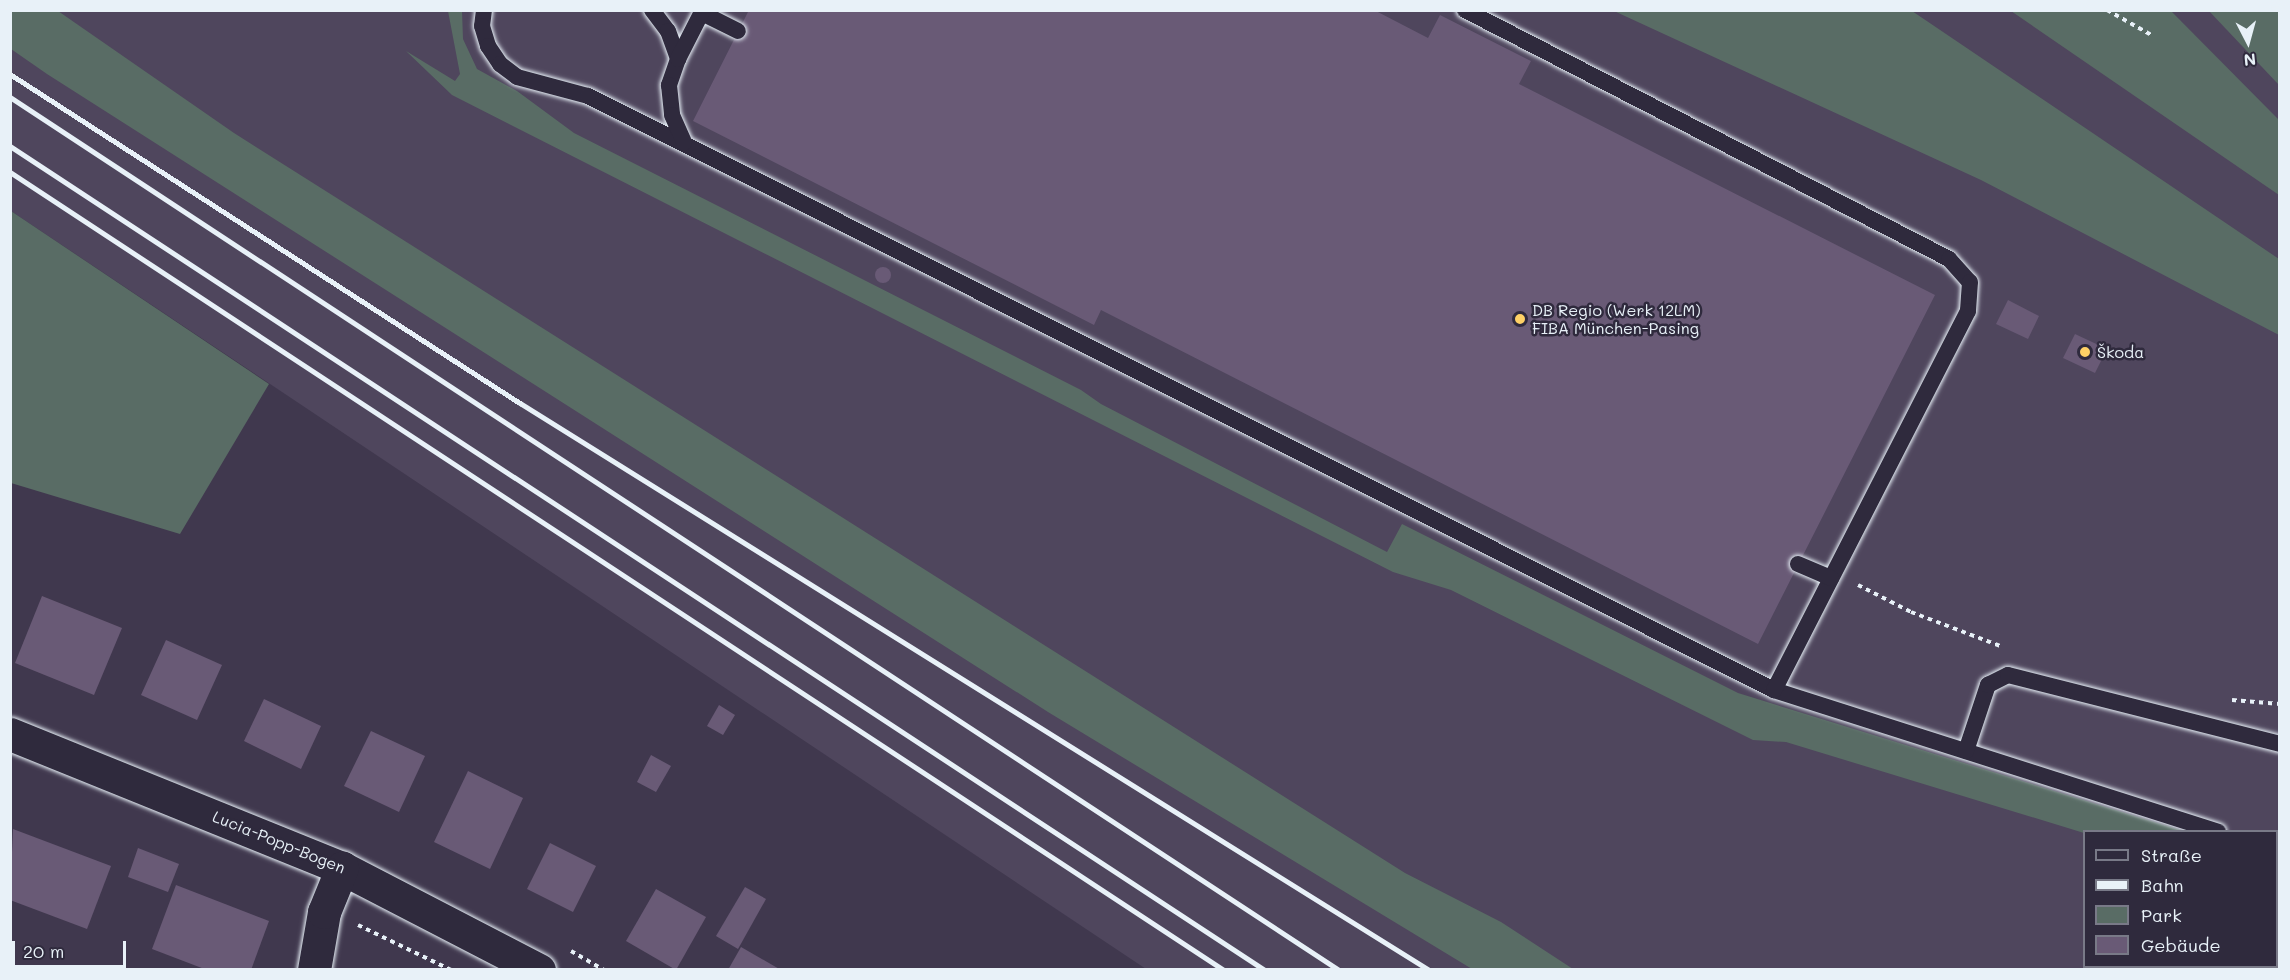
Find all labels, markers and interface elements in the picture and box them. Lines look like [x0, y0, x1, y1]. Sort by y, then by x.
north arrow [2218, 12, 2278, 72]
text: N [2243, 49, 2257, 71]
place label: DB Regio (Werk 12LM) FIBA München-Pasing [1532, 300, 1701, 338]
marker: DB Regio (Werk 12LM) FIBA München-Pasing [1513, 312, 1527, 326]
place label: Škoda [2097, 342, 2144, 362]
marker: Škoda [2078, 345, 2092, 359]
street label: Lucia-Popp-Bogen [210, 807, 348, 877]
legend [2083, 830, 2278, 968]
text: Straße [2141, 843, 2202, 867]
text: Bahn [2141, 873, 2184, 897]
text: Park [2141, 903, 2182, 927]
scale bar [15, 929, 129, 967]
text: Gebäude [2141, 933, 2221, 957]
text: 20 m [23, 939, 64, 963]

